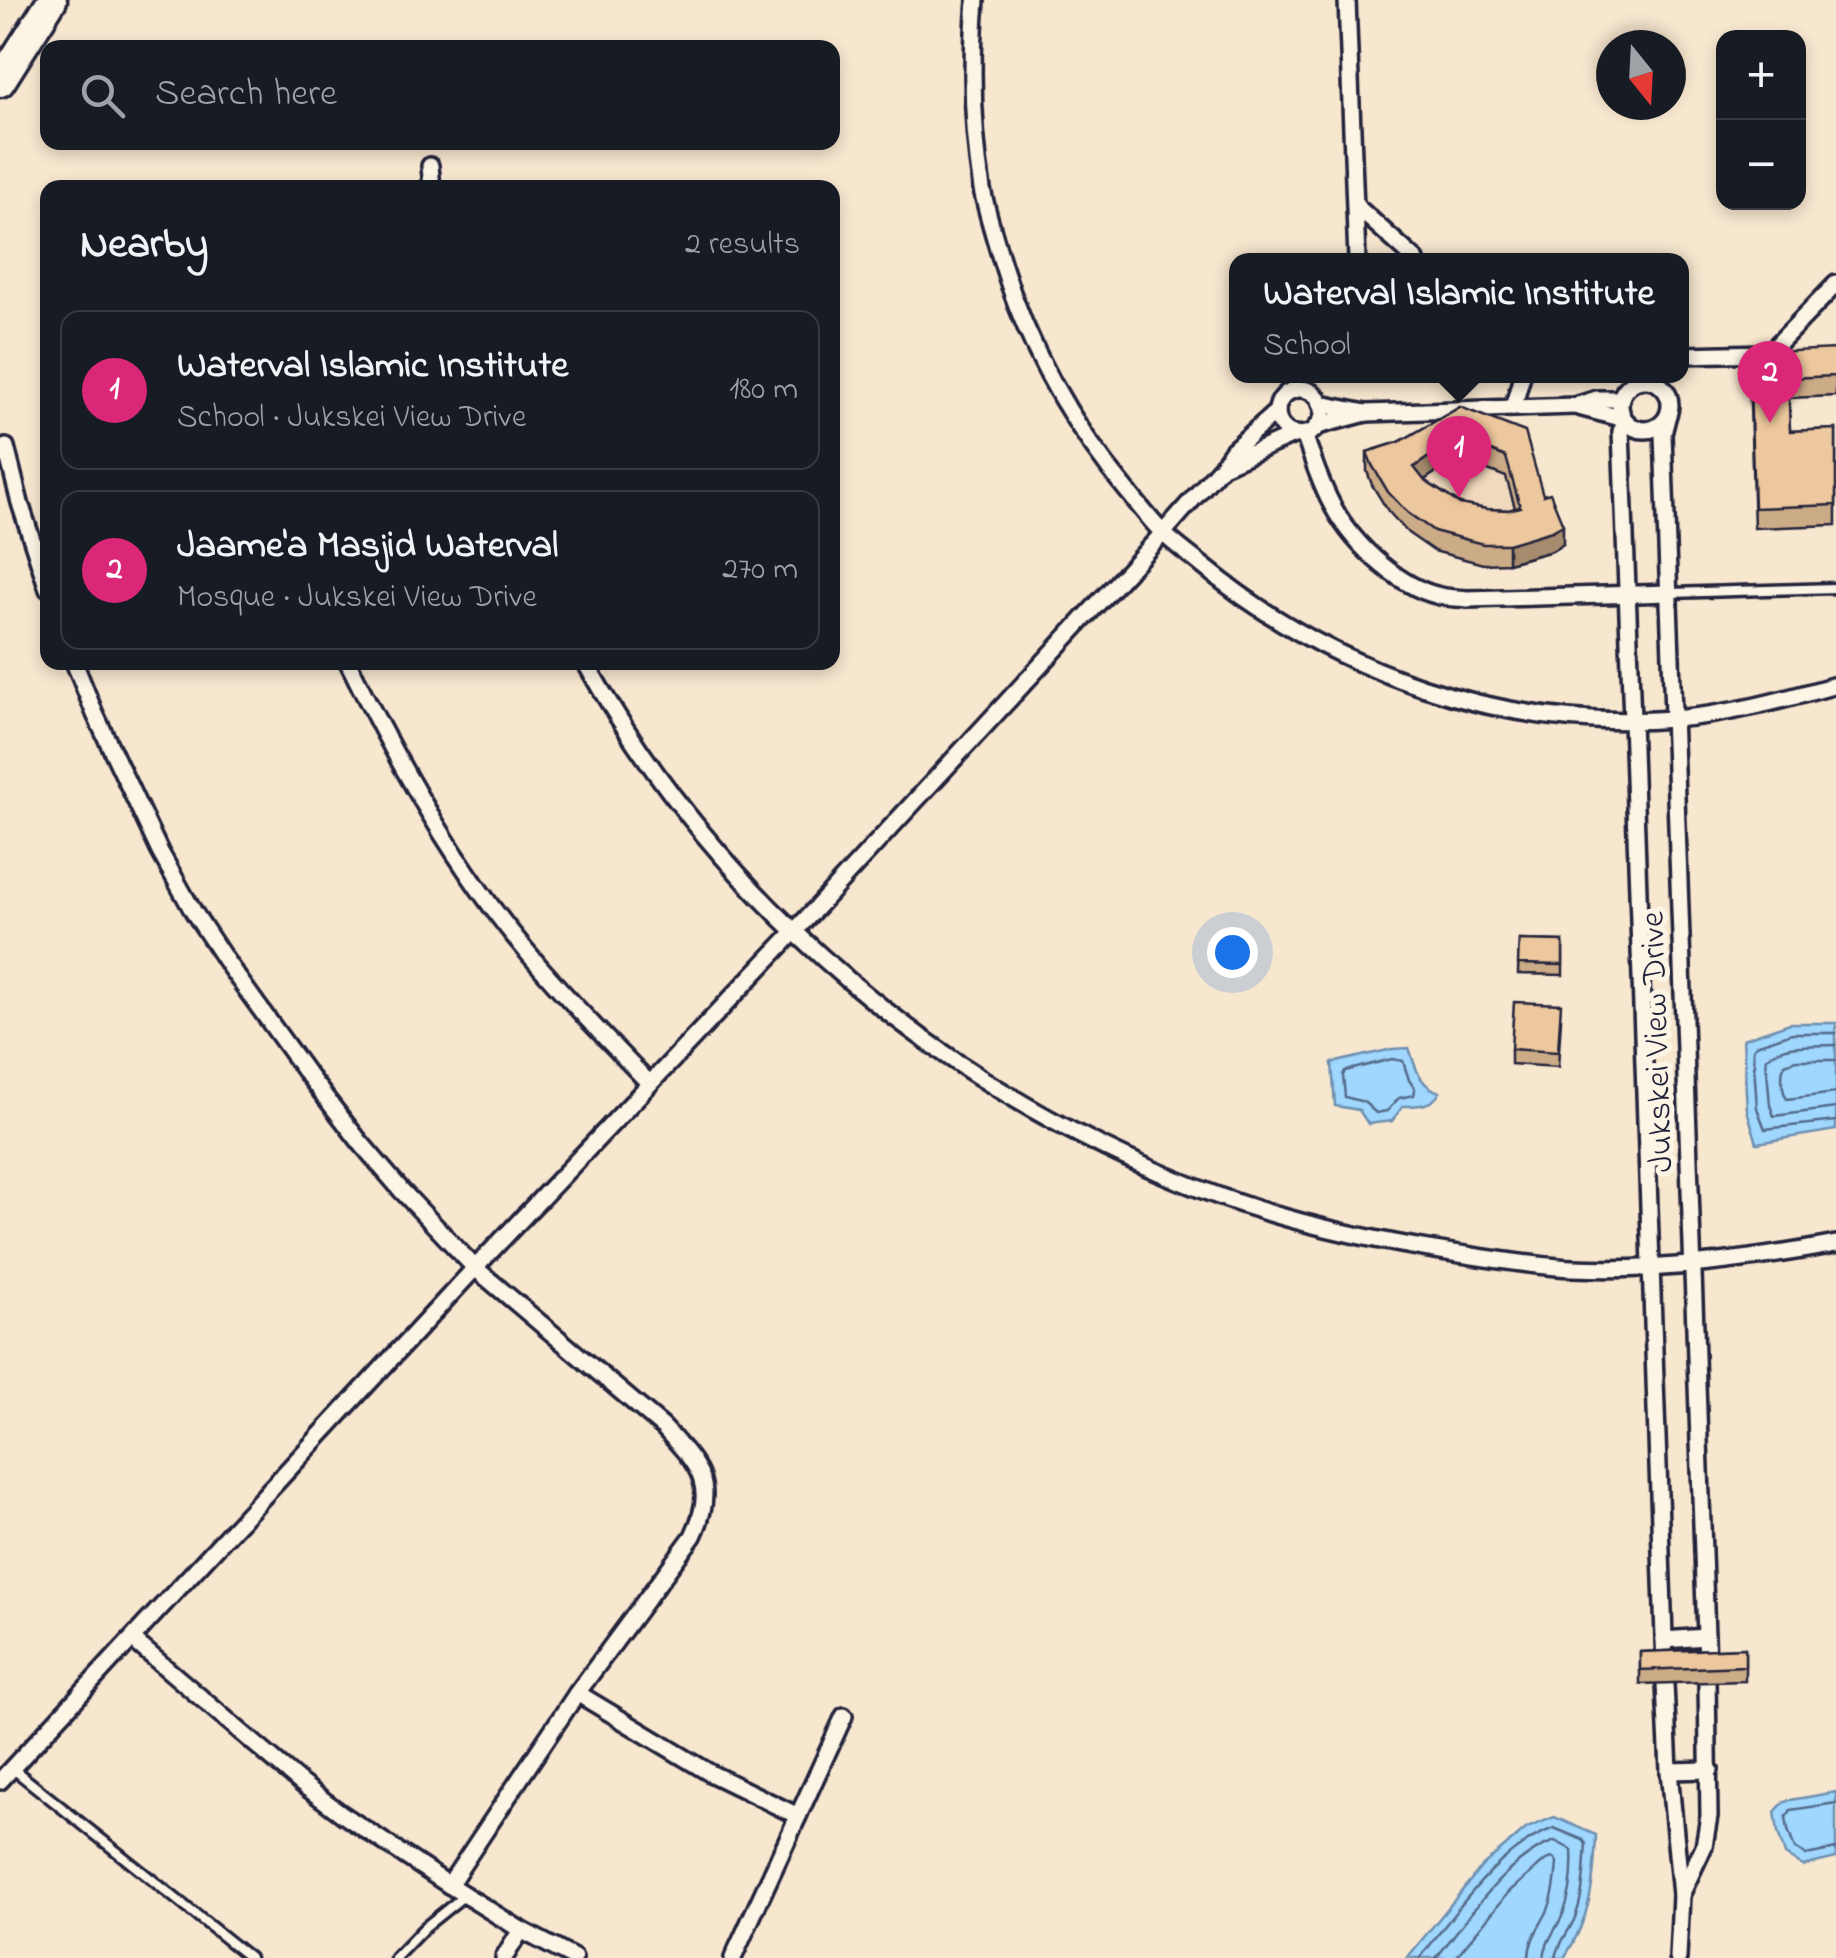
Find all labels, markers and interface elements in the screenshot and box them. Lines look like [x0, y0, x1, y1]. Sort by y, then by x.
north arrow [1596, 30, 1686, 120]
map controls [1716, 30, 1806, 210]
button: + [1716, 30, 1806, 120]
search box [40, 40, 840, 150]
text: Search here [155, 67, 337, 123]
icon: search [75, 68, 130, 123]
button: − [1716, 120, 1806, 210]
text: Nearby [80, 215, 208, 276]
text: 2 results [685, 222, 800, 269]
popup [1229, 253, 1689, 383]
text: Waterval Islamic Institute [1263, 267, 1655, 323]
text: School [1263, 323, 1351, 370]
text: Waterval Islamic Institute [177, 339, 568, 395]
pin: 2 [1738, 340, 1802, 423]
text: 1 [109, 367, 120, 414]
text: 180 m [729, 367, 798, 414]
text: School · Jukskei View Drive [177, 395, 526, 442]
pin: 1 [1426, 416, 1492, 498]
text: Jaame'a Masjid Waterval [177, 519, 558, 575]
text: 2 [107, 547, 122, 594]
text: 270 m [722, 547, 798, 594]
text: Mosque · Jukskei View Drive [177, 575, 537, 622]
street label: Jukskei View Drive [1628, 910, 1689, 1173]
your location [1207, 927, 1258, 978]

